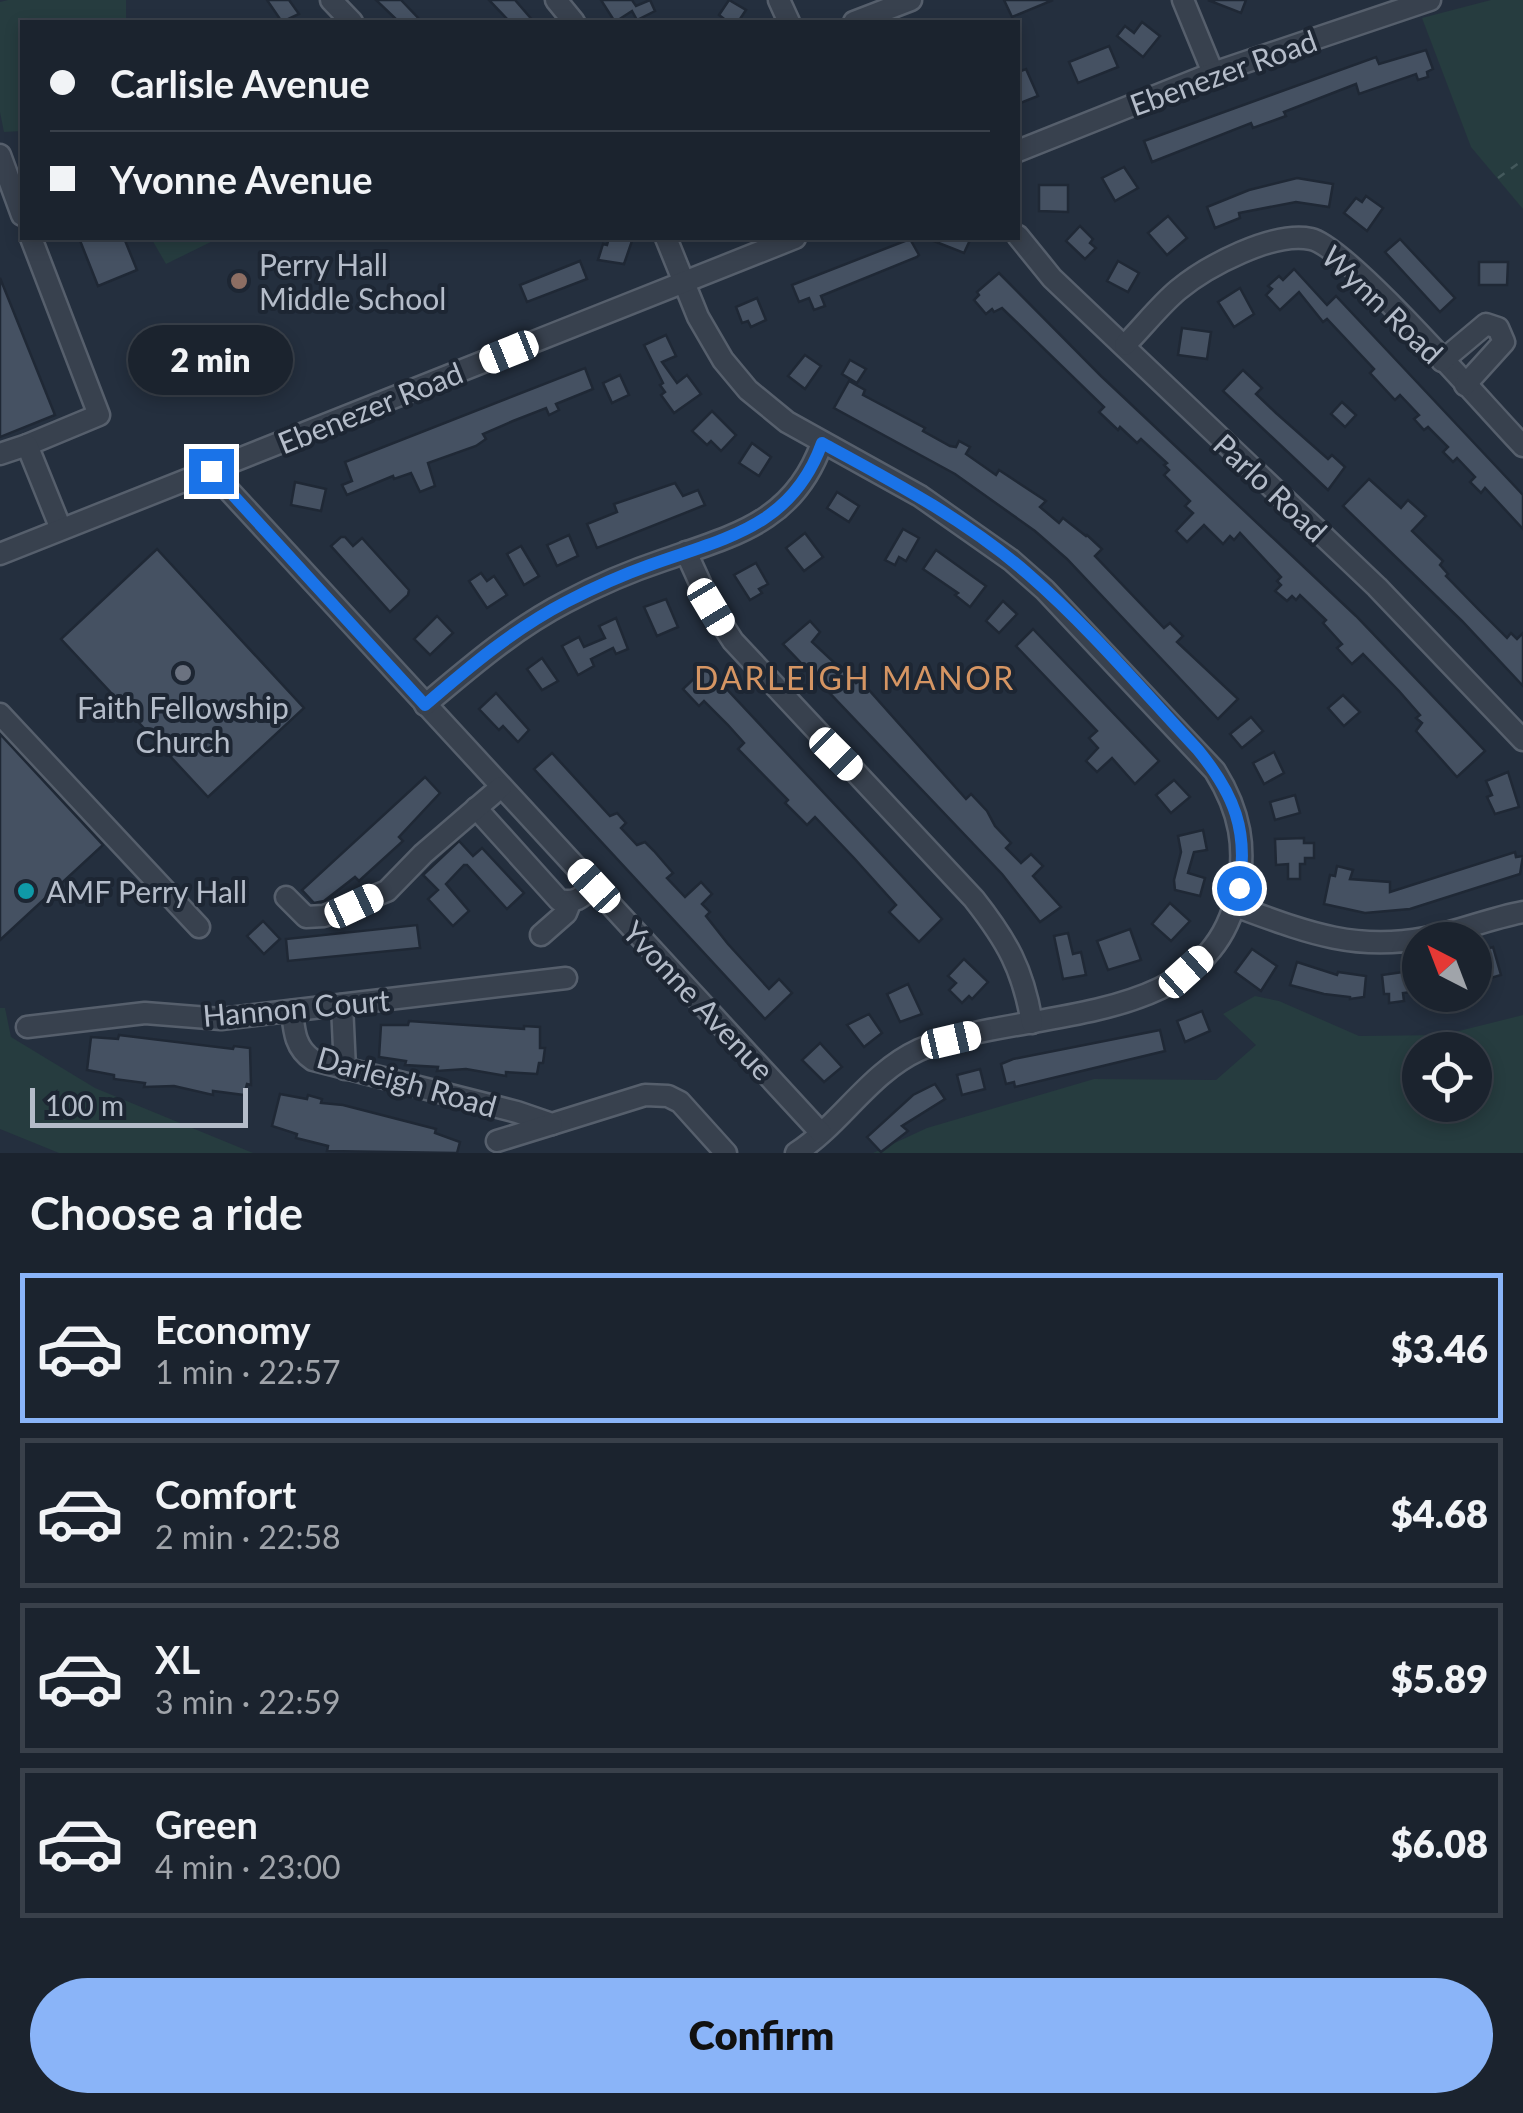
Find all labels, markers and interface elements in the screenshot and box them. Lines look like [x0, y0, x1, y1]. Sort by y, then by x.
street label: Ebenezer Road [1125, 22, 1321, 122]
text: Carlisle Avenue [110, 60, 370, 106]
text: Yvonne Avenue [110, 156, 373, 202]
street label: Wynn Road [1315, 238, 1451, 370]
place label: Perry Hall Middle School [259, 246, 446, 316]
marker: Perry Hall Middle School [228, 270, 250, 292]
callout: 2 min [128, 326, 294, 396]
car [476, 327, 542, 377]
text: 2 min [171, 340, 250, 379]
street label: Ebenezer Road [272, 354, 468, 460]
street label: Parlo Road [1207, 426, 1335, 548]
route end [189, 449, 234, 494]
car [683, 574, 739, 640]
district label: DARLEIGH MANOR [694, 658, 1016, 697]
marker: Faith Fellowship Church [172, 662, 194, 684]
place label: Faith Fellowship Church [77, 689, 289, 759]
car [804, 722, 868, 786]
car [563, 854, 625, 918]
route start [1217, 866, 1262, 911]
place label: AMF Perry Hall [46, 873, 247, 909]
marker: AMF Perry Hall [15, 880, 37, 902]
car [320, 880, 388, 932]
street label: Yvonne Avenue [616, 913, 782, 1087]
north arrow [1402, 922, 1492, 1012]
map controls [1402, 922, 1492, 1122]
car [1154, 941, 1218, 1003]
street label: Hannon Court [201, 981, 391, 1033]
car [918, 1019, 984, 1061]
button: locate [1402, 1032, 1492, 1122]
street label: Darleigh Road [313, 1038, 501, 1124]
scale bar [30, 1083, 248, 1128]
text: 100 m [45, 1088, 124, 1122]
text: Choose a ride [30, 1186, 303, 1240]
icon: car [35, 1303, 125, 1393]
text: Economy [155, 1306, 310, 1352]
text: $3.46 [1391, 1325, 1488, 1371]
text: 1 min · 22:57 [155, 1352, 341, 1391]
icon: car [35, 1468, 125, 1558]
text: Comfort [155, 1471, 296, 1517]
text: $4.68 [1391, 1490, 1488, 1536]
text: 2 min · 22:58 [155, 1517, 341, 1556]
icon: car [35, 1633, 125, 1723]
text: XL [155, 1636, 200, 1682]
text: $5.89 [1391, 1655, 1488, 1701]
text: 3 min · 22:59 [155, 1682, 341, 1721]
icon: car [35, 1798, 125, 1888]
text: Green [155, 1801, 258, 1847]
text: $6.08 [1391, 1820, 1488, 1866]
text: 4 min · 23:00 [155, 1847, 341, 1886]
button: Confirm [30, 1978, 1493, 2093]

